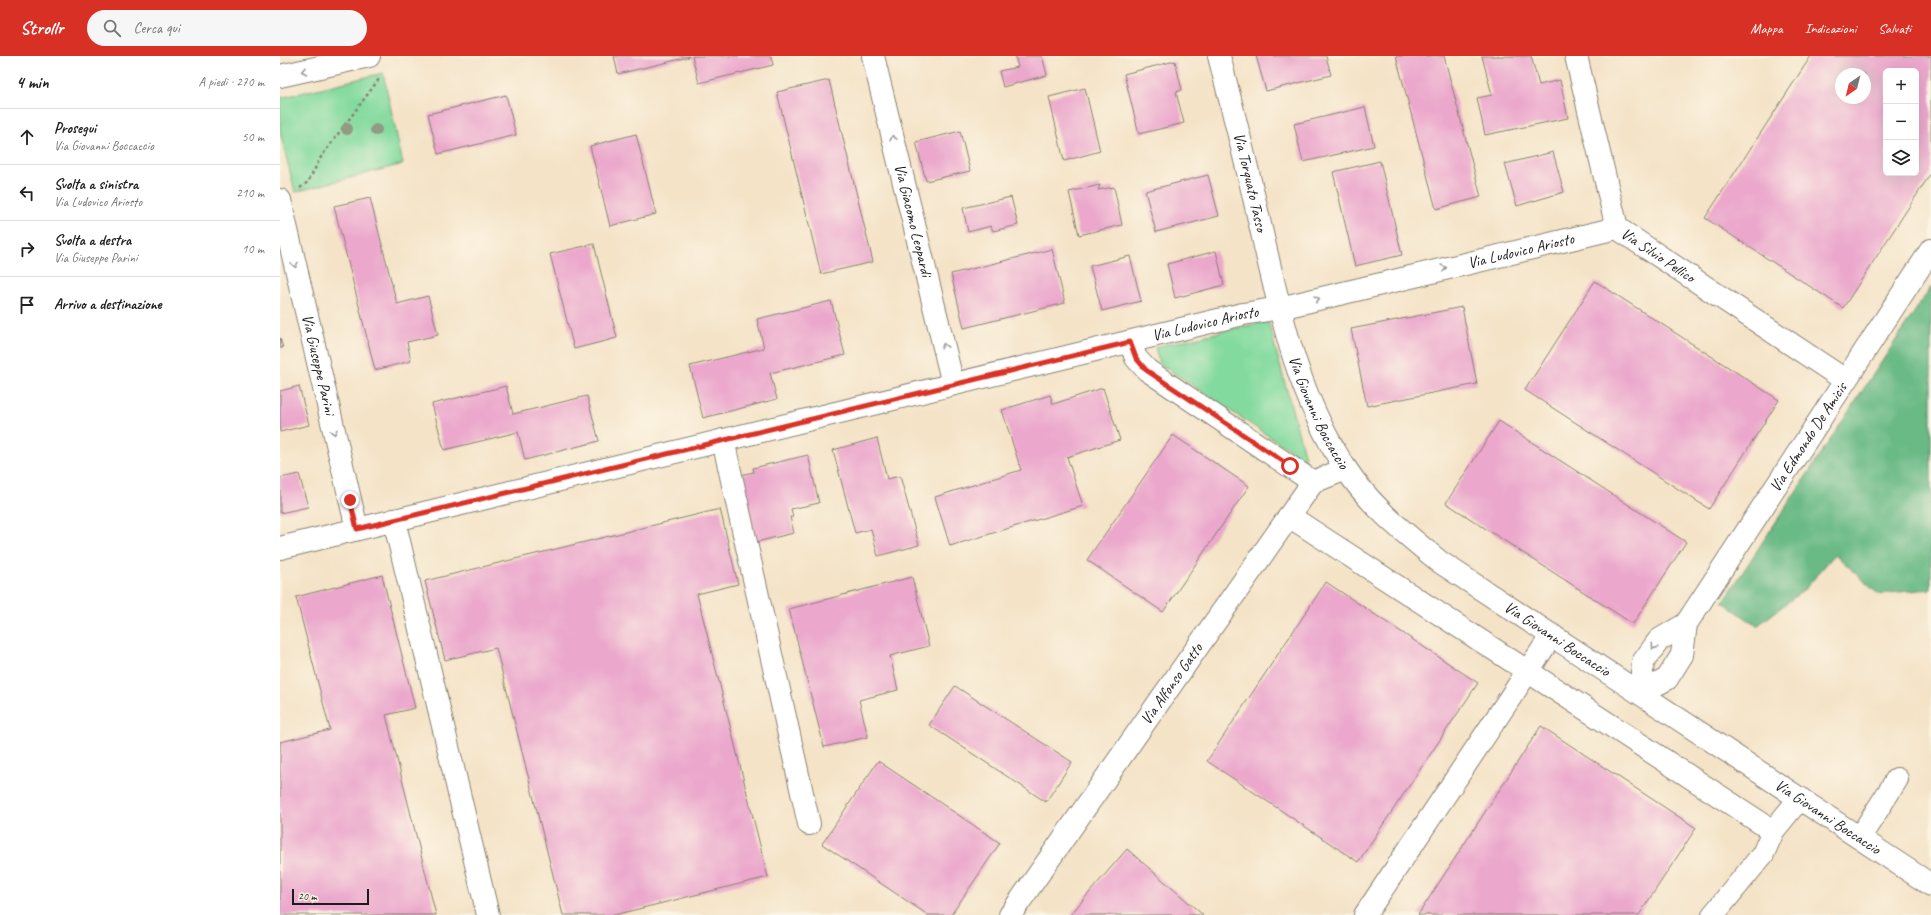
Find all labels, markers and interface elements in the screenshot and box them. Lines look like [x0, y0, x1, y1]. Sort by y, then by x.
search box [87, 10, 367, 46]
text: Strollr [20, 16, 63, 40]
icon: search [101, 17, 123, 39]
text: Cerca qui [133, 19, 180, 38]
text: Mappa [1750, 20, 1783, 37]
text: Indicazioni [1805, 20, 1856, 37]
text: Salvati [1878, 20, 1911, 37]
one-way arrow [301, 66, 307, 74]
north arrow [1835, 68, 1871, 104]
map controls [1883, 68, 1919, 176]
button: + [1883, 68, 1919, 104]
text: 4 min [16, 72, 49, 93]
text: A piedi · 270 m [199, 74, 264, 90]
button: − [1883, 104, 1919, 140]
text: Prosegui [54, 119, 96, 138]
icon: ahead [16, 126, 38, 148]
text: 50 m [242, 129, 264, 145]
street label: Via Torquato Tasso [1229, 131, 1272, 236]
one-way arrow [890, 135, 898, 141]
text: Via Giovanni Boccaccio [54, 138, 154, 154]
button: layers [1883, 140, 1919, 176]
street label: Via Giacomo Leopardi [890, 162, 937, 280]
text: Svolta a sinistra [54, 175, 138, 194]
icon: left [16, 182, 38, 204]
text: 210 m [236, 185, 264, 201]
text: Via Ludovico Ariosto [54, 194, 142, 210]
street label: Via Silvio Pellico [1617, 223, 1701, 288]
street label: Via Ludovico Ariosto [1466, 228, 1577, 273]
text: Svolta a destra [54, 231, 131, 250]
icon: right [16, 238, 38, 260]
text: 10 m [242, 241, 264, 257]
text: Via Giuseppe Parini [54, 250, 137, 266]
one-way arrow [291, 262, 299, 268]
one-way arrow [1441, 265, 1447, 273]
icon: arrive [16, 294, 38, 316]
text: Arrivo a destinazione [54, 295, 162, 314]
one-way arrow [1314, 295, 1321, 303]
street label: Via Ludovico Ariosto [1150, 301, 1261, 346]
street label: Via Giuseppe Parini [297, 312, 340, 419]
one-way arrow [940, 343, 949, 350]
street label: Via Giovanni Boccaccio [1284, 353, 1354, 474]
street label: Via Edmondo De Amicis [1765, 377, 1852, 496]
one-way arrow [330, 429, 338, 436]
route start [1281, 457, 1299, 475]
route end [341, 491, 359, 509]
street label: Via Giovanni Boccaccio [1500, 597, 1615, 682]
street label: Via Alfonso Gatto [1136, 638, 1208, 729]
one-way arrow [1652, 642, 1659, 649]
street label: Via Giovanni Boccaccio [1771, 775, 1886, 860]
scale bar [292, 887, 369, 906]
text: 20 m [298, 889, 317, 903]

